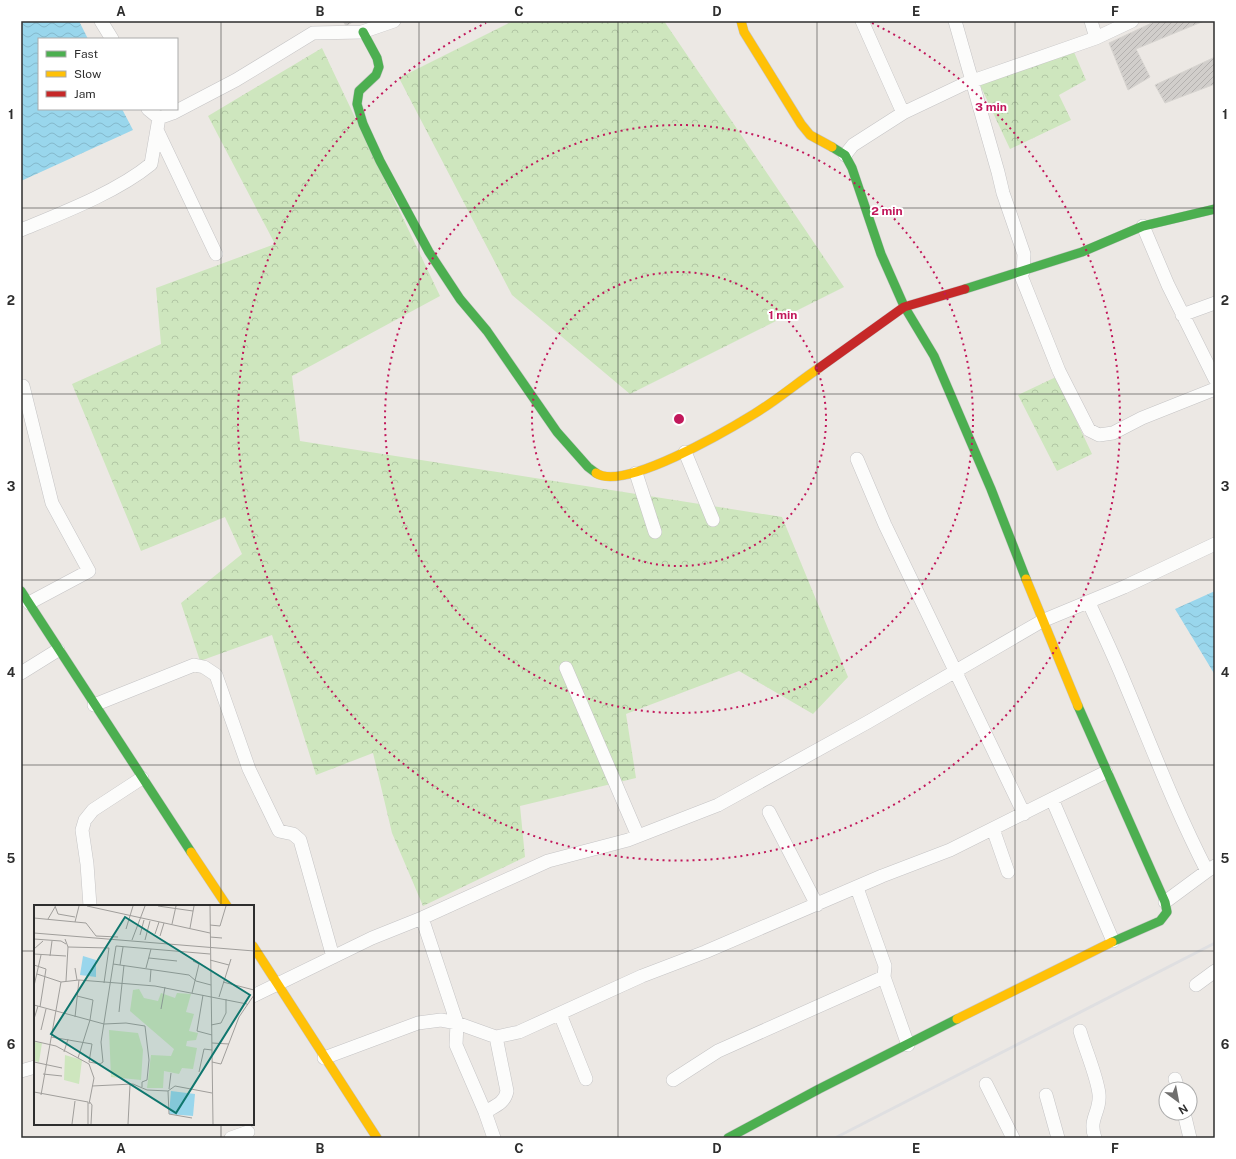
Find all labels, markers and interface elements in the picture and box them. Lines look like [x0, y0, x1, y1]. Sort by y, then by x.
text: A [116, 4, 126, 19]
text: B [316, 4, 325, 19]
text: C [514, 4, 524, 19]
text: D [712, 4, 722, 19]
text: E [912, 4, 920, 19]
text: F [1111, 4, 1119, 19]
legend [38, 38, 178, 110]
text: Fast [74, 47, 99, 61]
text: Slow [74, 67, 102, 81]
text: Jam [74, 87, 96, 101]
text: 3 min [975, 100, 1007, 114]
text: 1 [8, 107, 14, 122]
text: 1 [1222, 107, 1228, 122]
text: 2 min [871, 204, 903, 218]
text: 2 [7, 293, 15, 308]
text: 2 [1221, 293, 1229, 308]
text: 1 min [769, 308, 797, 322]
centre of rings [672, 412, 686, 426]
text: 3 [7, 479, 16, 494]
text: 3 [1221, 479, 1230, 494]
text: 4 [7, 665, 16, 680]
text: 4 [1221, 665, 1230, 680]
text: 5 [7, 851, 16, 866]
text: 5 [1221, 851, 1230, 866]
inset map [34, 905, 254, 1125]
text: 6 [7, 1037, 16, 1052]
text: 6 [1221, 1037, 1230, 1052]
north arrow [1158, 1081, 1198, 1121]
text: N [1176, 1102, 1190, 1117]
text: A [116, 1141, 126, 1156]
text: B [316, 1141, 325, 1156]
text: C [514, 1141, 524, 1156]
text: D [712, 1141, 722, 1156]
text: E [912, 1141, 920, 1156]
text: F [1111, 1141, 1119, 1156]

